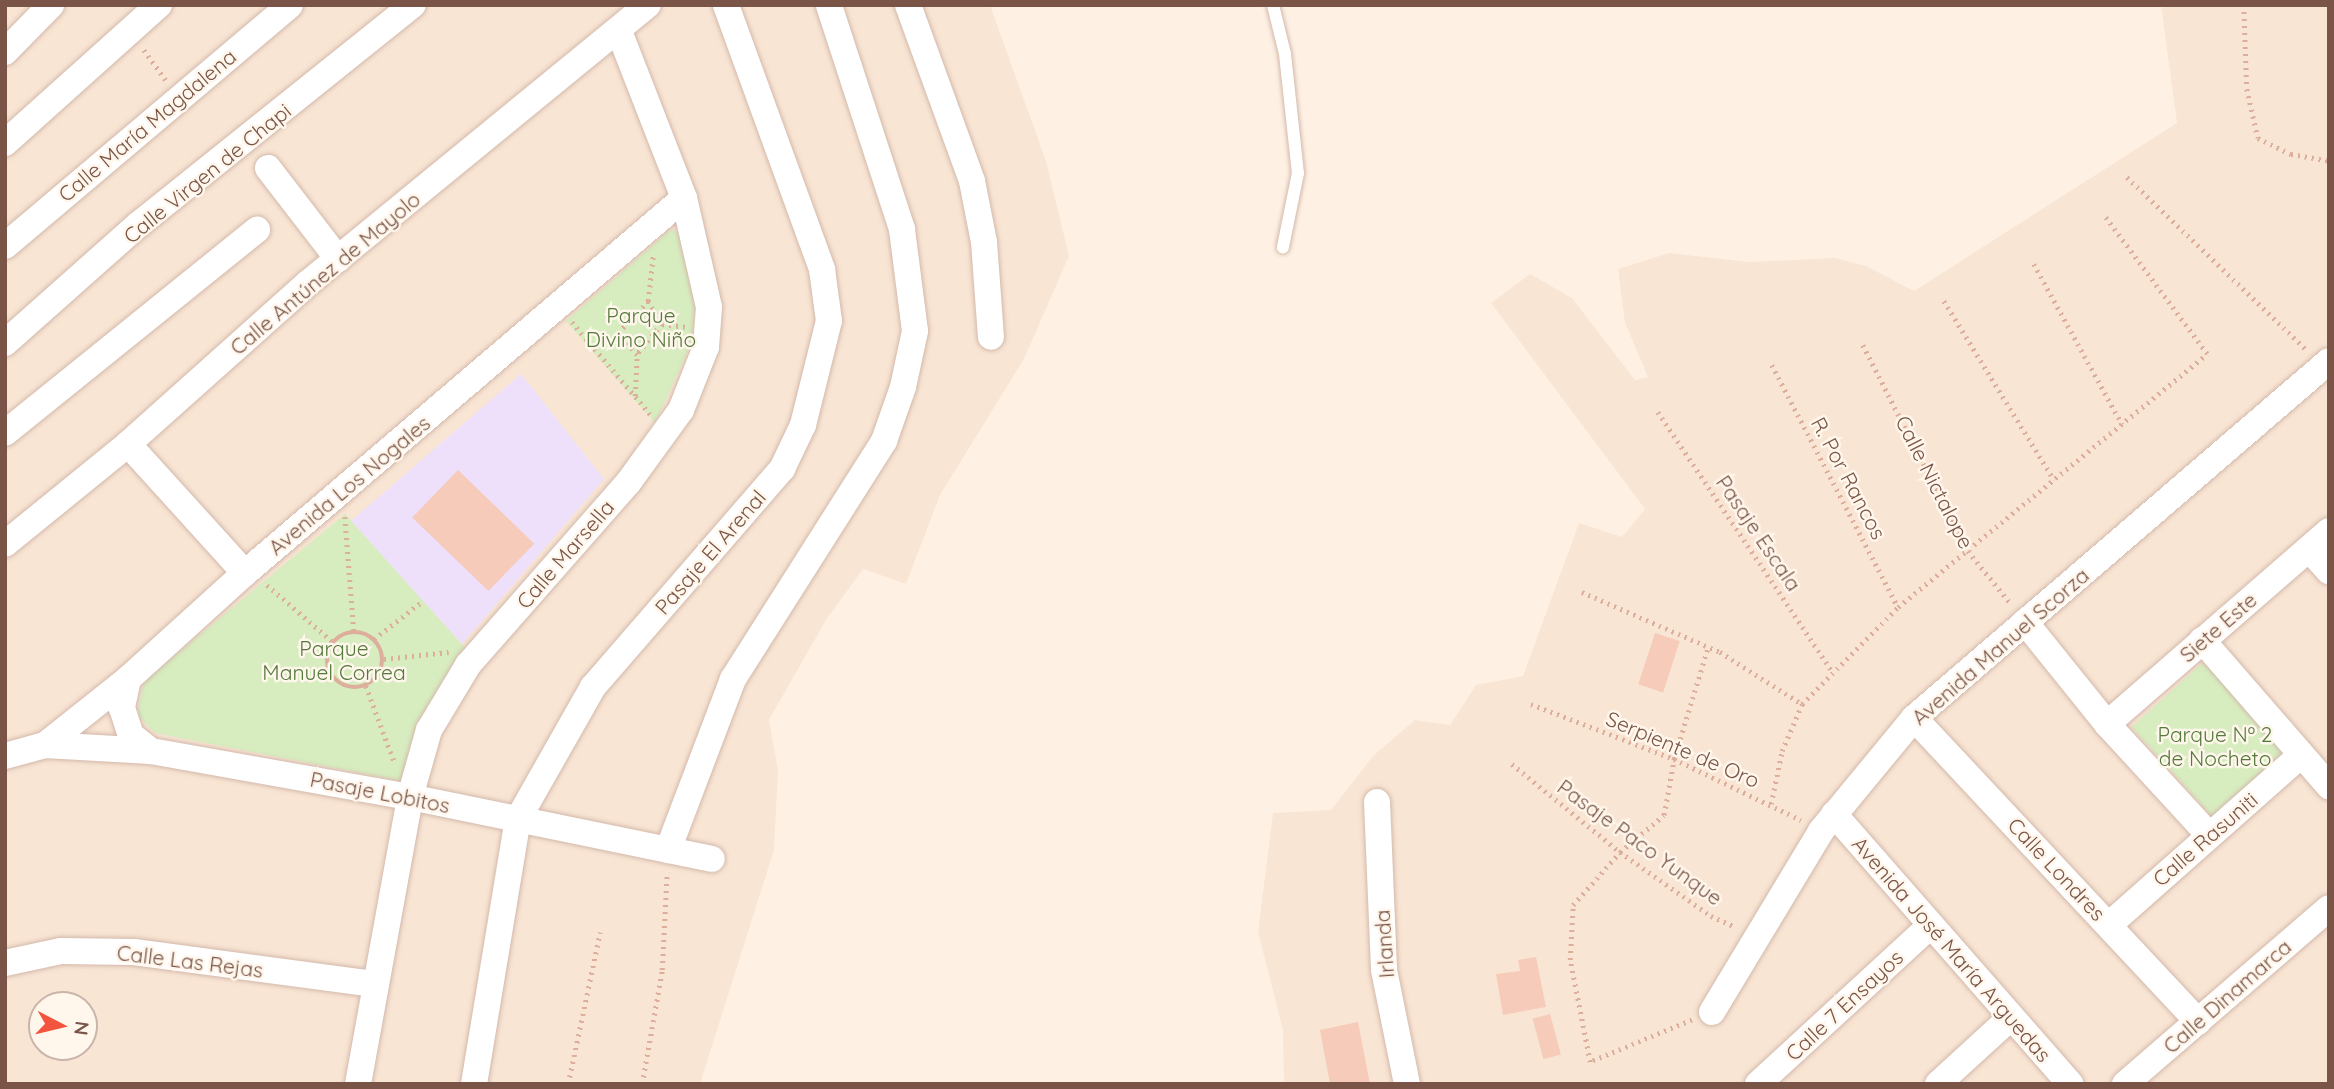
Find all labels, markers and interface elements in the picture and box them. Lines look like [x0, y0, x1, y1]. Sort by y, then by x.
street label: Calle María Magdalena [53, 43, 241, 207]
street label: Calle Virgen de Chapi [118, 98, 296, 248]
street label: Calle Antúnez de Mayolo [225, 186, 425, 360]
park label: Parque Divino Niño [586, 302, 696, 352]
street label: Avenida Los Nogales [263, 410, 435, 560]
street label: Calle Nictalope [1891, 411, 1979, 553]
street label: R. Por Rancos [1806, 413, 1892, 543]
street label: Pasaje Escala [1711, 470, 1807, 596]
street label: Pasaje El Arenal [649, 485, 771, 619]
street label: Calle Marsella [511, 495, 619, 613]
street label: Avenida Manuel Scorza [1906, 562, 2094, 730]
street label: Siete Este [2174, 587, 2262, 667]
park label: Parque Manuel Correa [262, 635, 406, 685]
street label: Serpiente de Oro [1602, 705, 1764, 793]
park label: Parque Nº 2 de Nocheto [2157, 721, 2273, 771]
street label: Pasaje Lobitos [308, 766, 452, 818]
street label: Pasaje Paco Yunque [1553, 774, 1727, 910]
street label: Calle Rasuniti [2148, 787, 2262, 891]
street label: Calle Londres [2003, 812, 2111, 926]
street label: Avenida José María Arguedas [1847, 831, 2057, 1067]
street label: Irlanda [1369, 909, 1399, 979]
street label: Calle Dinamarca [2158, 934, 2296, 1058]
street label: Calle Las Rejas [115, 940, 265, 982]
street label: Calle 7 Ensayos [1780, 944, 1908, 1066]
north arrow [28, 991, 98, 1061]
text: N [69, 1020, 95, 1037]

